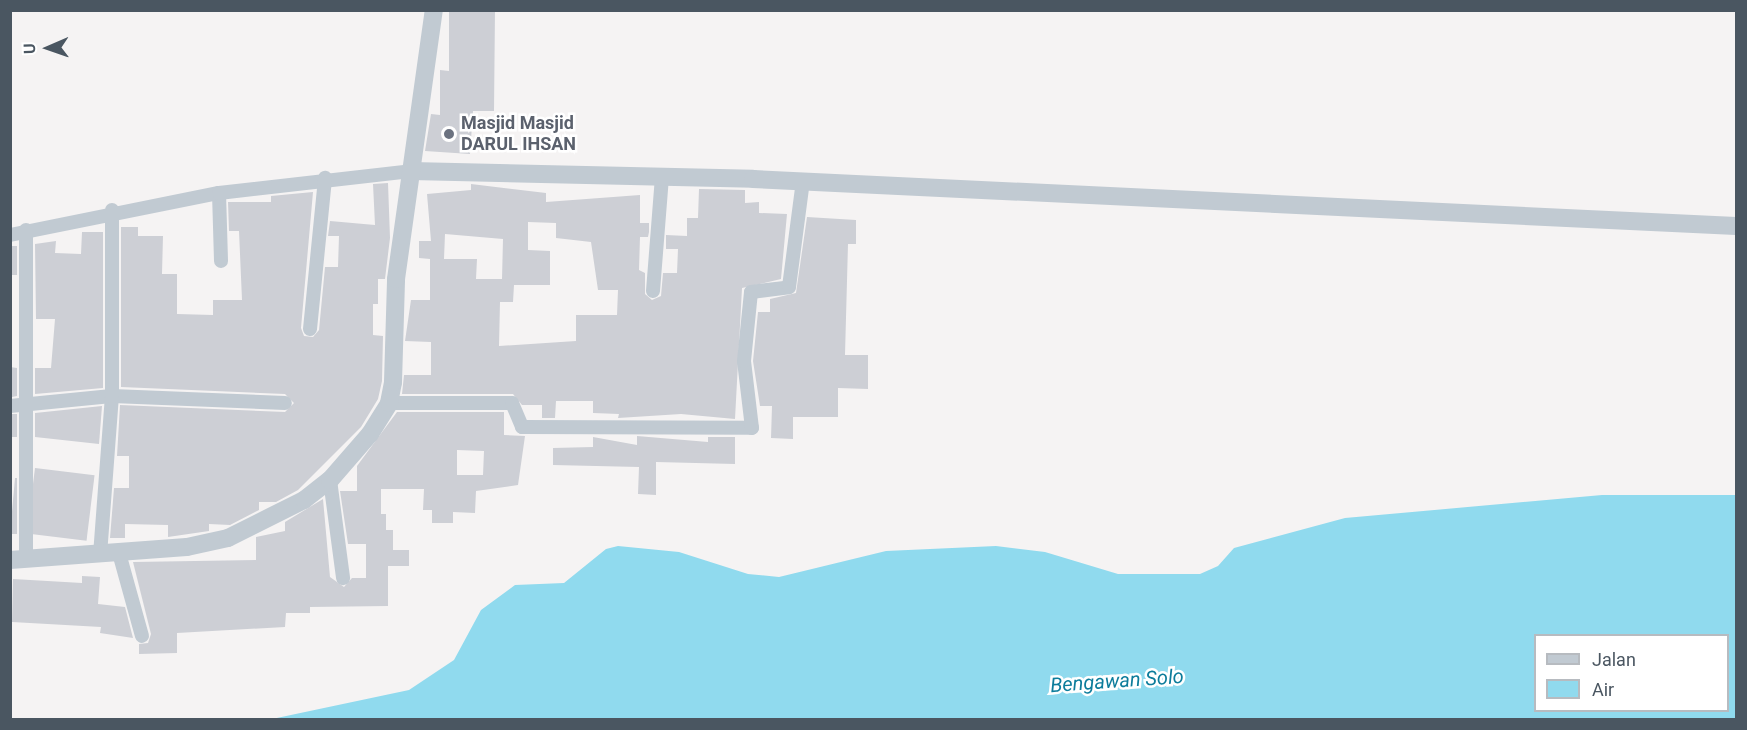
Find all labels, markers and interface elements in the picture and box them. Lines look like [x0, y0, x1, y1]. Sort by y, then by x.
north arrow [18, 18, 78, 78]
text: U [20, 43, 39, 54]
place label: Masjid Masjid DARUL IHSAN [461, 113, 576, 156]
marker: Masjid Masjid DARUL IHSAN [442, 127, 456, 141]
legend [1534, 634, 1729, 712]
text: Jalan [1592, 649, 1636, 670]
water label: Bengawan Solo [1049, 664, 1185, 698]
text: Air [1592, 679, 1614, 700]

